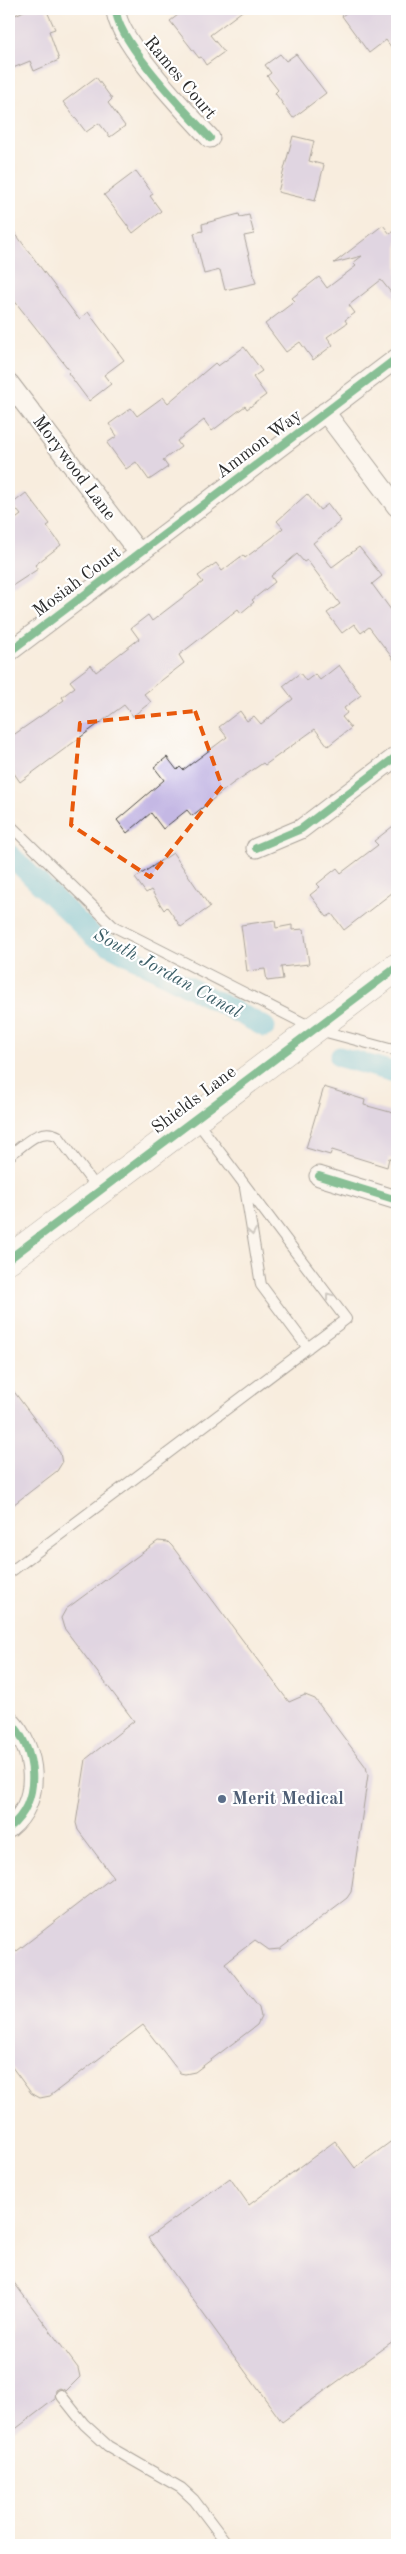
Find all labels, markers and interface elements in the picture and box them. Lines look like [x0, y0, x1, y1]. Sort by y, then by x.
street label: Rames Court [140, 33, 220, 123]
street label: Ammon Way [213, 406, 305, 482]
street label: Morywood Lane [29, 413, 119, 523]
street label: Mosiah Court [30, 543, 124, 621]
water label: South Jordan Canal [90, 926, 244, 1023]
street label: Shields Lane [149, 1063, 239, 1137]
one-way arrow [247, 1228, 257, 1237]
one-way arrow [326, 1292, 335, 1302]
place label: Merit Medical [232, 1790, 344, 1808]
marker: Merit Medical [216, 1793, 228, 1805]

